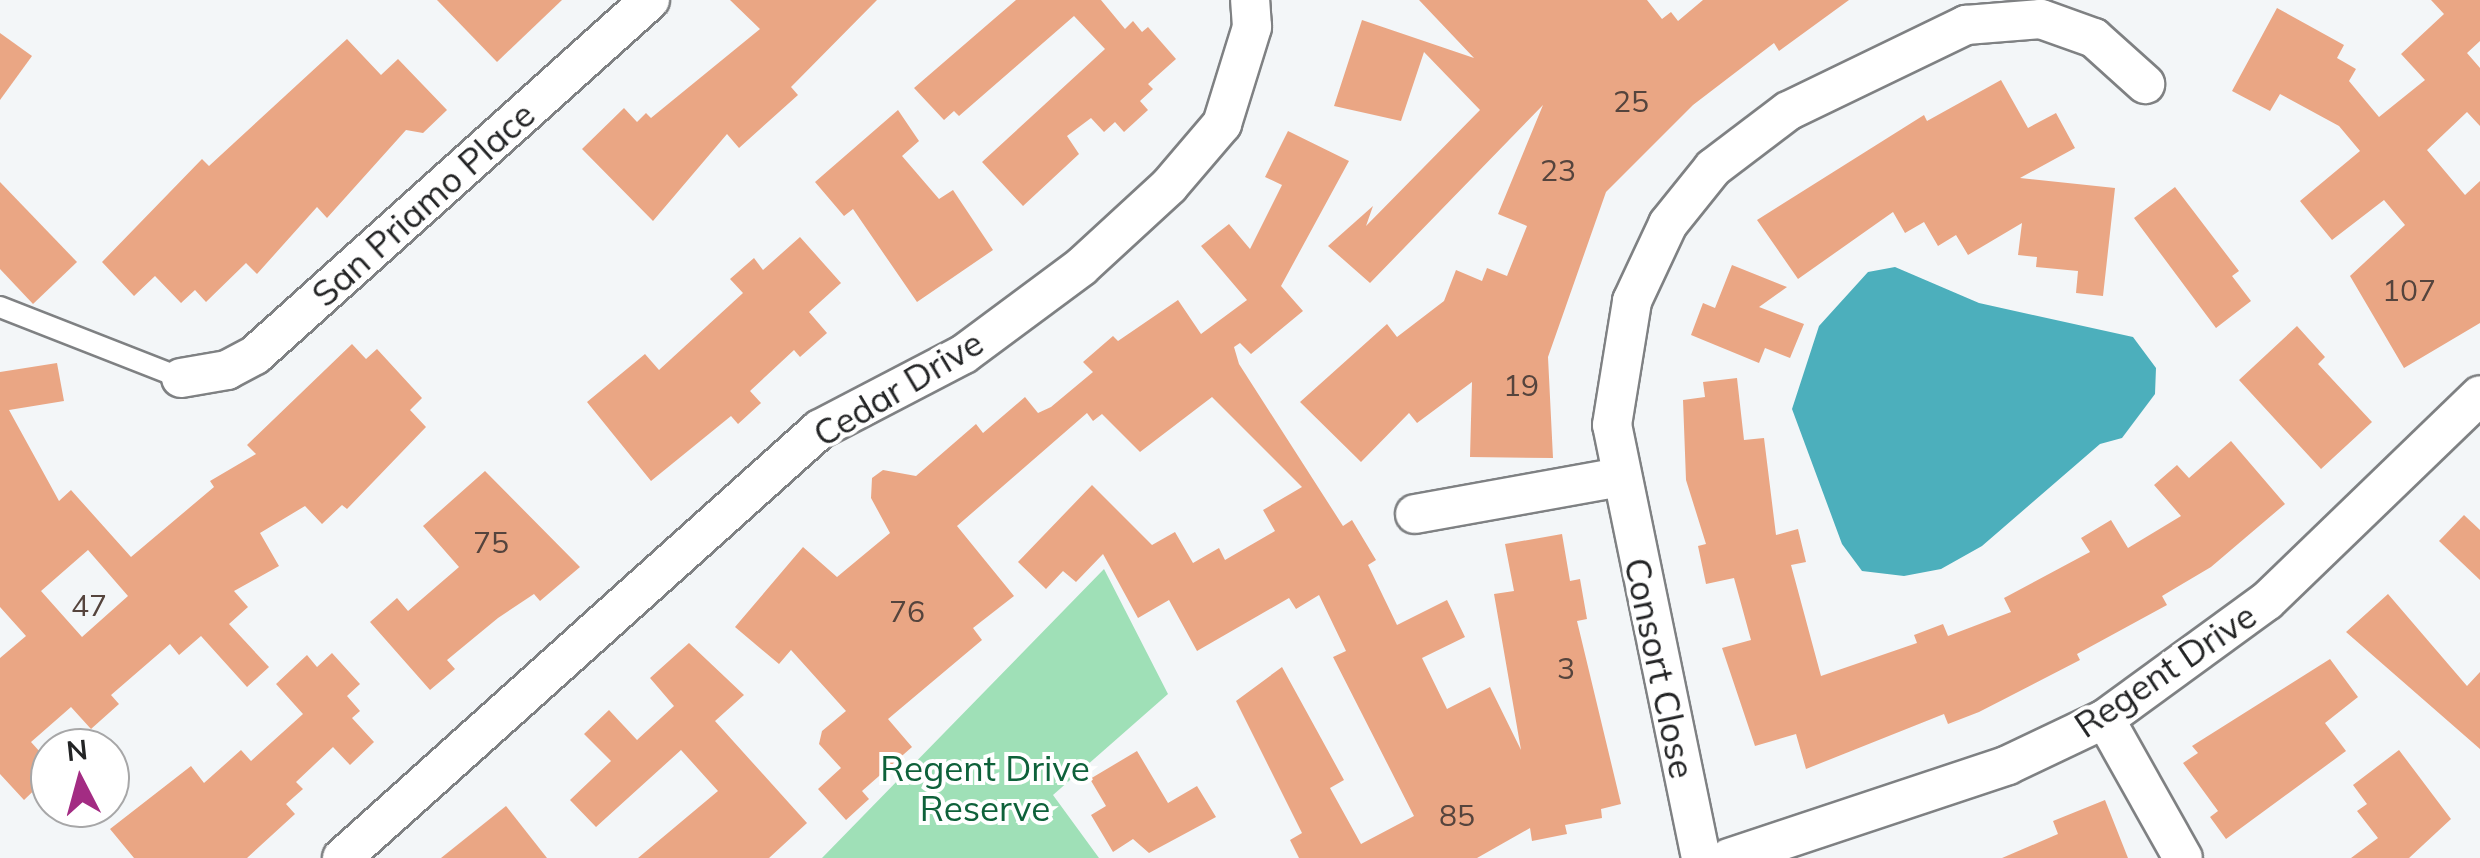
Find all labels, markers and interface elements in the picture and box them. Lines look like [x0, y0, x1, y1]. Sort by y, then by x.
house number: 25 [1613, 83, 1649, 119]
street label: San Priamo Place [303, 93, 543, 315]
house number: 23 [1540, 152, 1576, 188]
house number: 107 [2382, 272, 2436, 308]
street label: Cedar Drive [806, 321, 990, 455]
house number: 19 [1503, 367, 1539, 403]
house number: 75 [473, 524, 509, 560]
street label: Consort Close [1616, 554, 1704, 782]
house number: 47 [71, 587, 107, 623]
house number: 76 [889, 593, 925, 629]
street label: Regent Drive [2066, 594, 2264, 746]
house number: 3 [1557, 650, 1575, 686]
north arrow [30, 728, 130, 828]
text: N [65, 731, 89, 768]
park label: Regent Drive Reserve [880, 747, 1090, 829]
house number: 85 [1439, 797, 1475, 833]

